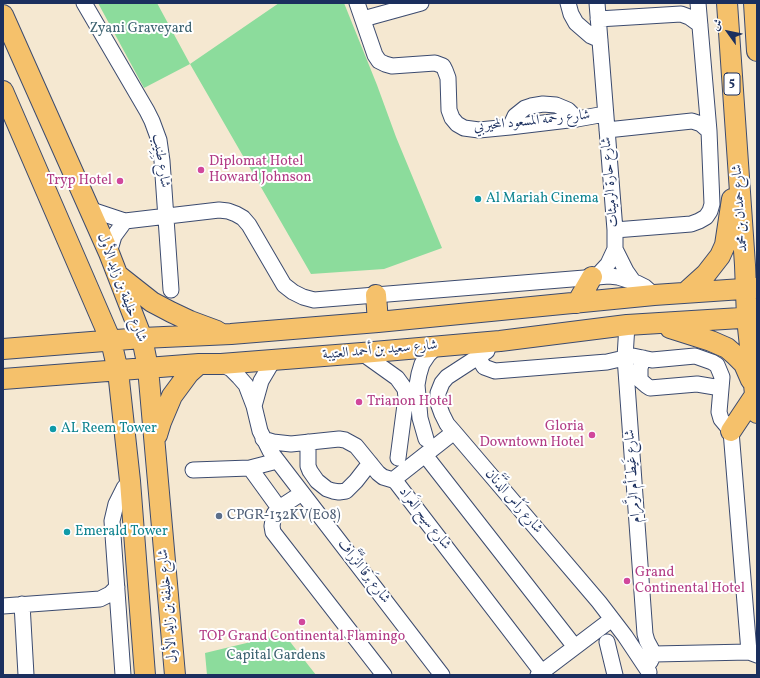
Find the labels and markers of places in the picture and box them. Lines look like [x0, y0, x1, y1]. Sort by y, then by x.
place label: Diplomat Hotel Howard Johnson [209, 154, 312, 186]
marker: Diplomat Hotel Howard Johnson [196, 165, 206, 175]
place label: Tryp Hotel [47, 173, 112, 189]
marker: Tryp Hotel [115, 176, 125, 186]
place label: Al Mariah Cinema [486, 191, 599, 207]
marker: Al Mariah Cinema [473, 194, 483, 204]
place label: Trianon Hotel [367, 394, 452, 410]
marker: Trianon Hotel [354, 397, 364, 407]
place label: Gloria Downtown Hotel [480, 419, 584, 452]
place label: AL Reem Tower [61, 421, 157, 437]
marker: AL Reem Tower [48, 424, 58, 434]
marker: Gloria Downtown Hotel [587, 430, 597, 440]
place label: CPGR-132KV(E08) [227, 508, 341, 524]
marker: CPGR-132KV(E08) [214, 511, 224, 521]
place label: Emerald Tower [75, 524, 168, 540]
marker: Emerald Tower [62, 527, 72, 537]
place label: Grand Continental Hotel [635, 565, 745, 598]
marker: Grand Continental Hotel [622, 576, 632, 586]
marker: TOP Grand Continental Flamingo [297, 617, 307, 627]
place label: TOP Grand Continental Flamingo [199, 629, 405, 645]

